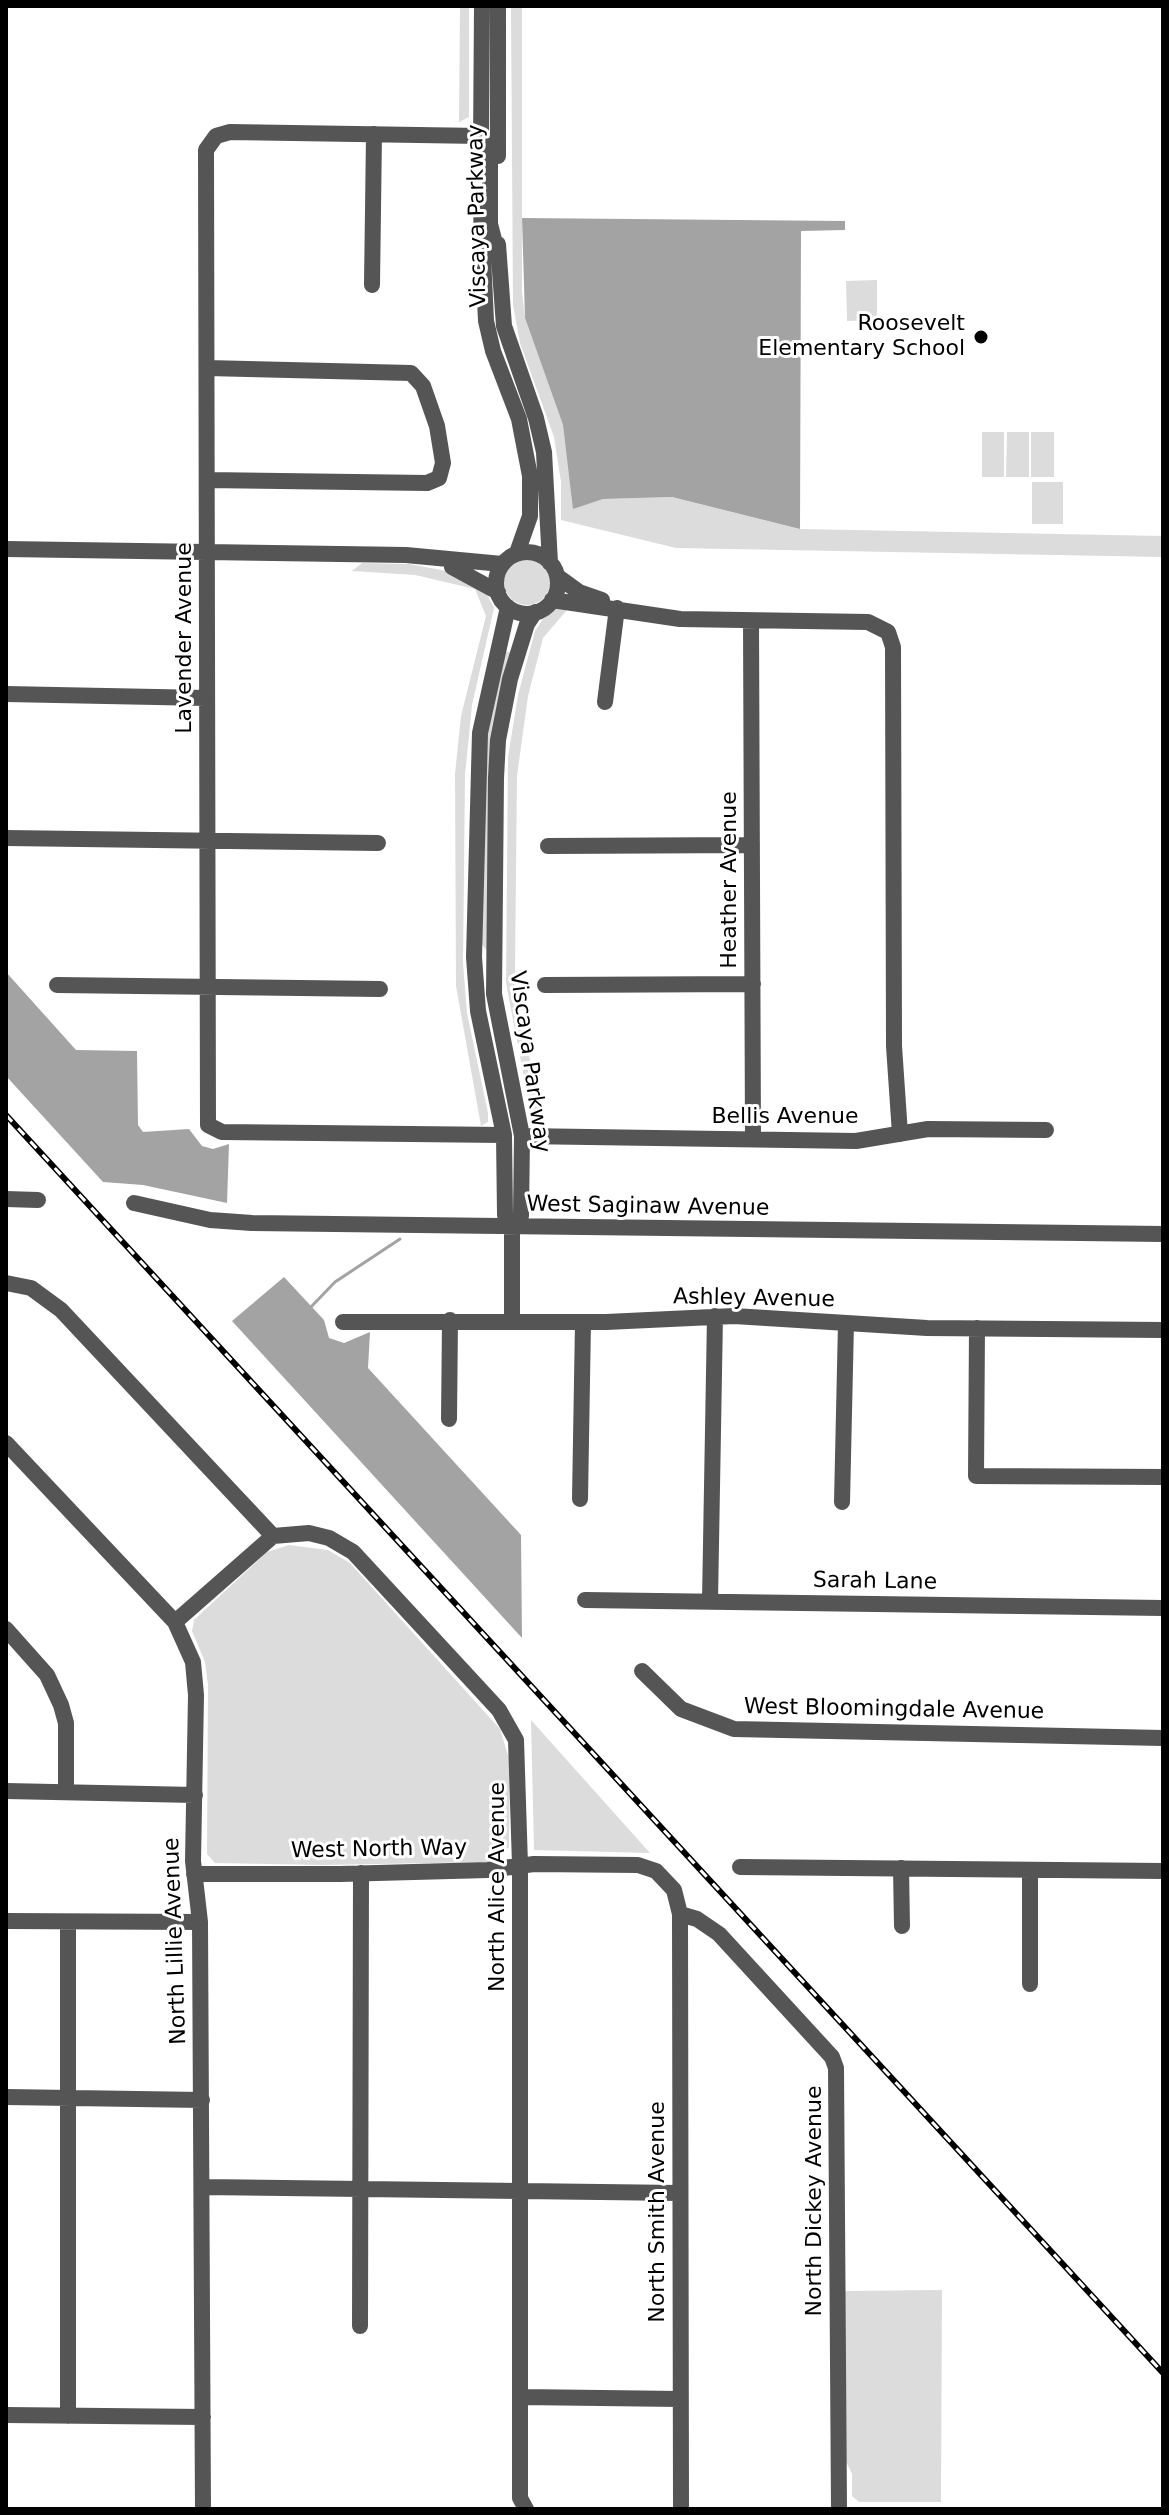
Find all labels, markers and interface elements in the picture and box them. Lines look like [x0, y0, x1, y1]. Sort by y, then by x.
street label: Viscaya Parkway [463, 124, 493, 308]
place label: Roosevelt Elementary School [758, 311, 965, 362]
marker: Roosevelt Elementary School [972, 328, 990, 346]
street label: Lavender Avenue [172, 542, 198, 734]
street label: Heather Avenue [717, 791, 743, 969]
street label: Viscaya Parkway [503, 969, 555, 1155]
street label: Bellis Avenue [711, 1104, 859, 1130]
street label: West Saginaw Avenue [526, 1192, 770, 1222]
street label: Ashley Avenue [673, 1284, 835, 1314]
street label: Sarah Lane [813, 1568, 937, 1596]
street label: West Bloomingdale Avenue [744, 1694, 1044, 1726]
street label: North Alice Avenue [485, 1782, 511, 1992]
street label: West North Way [291, 1835, 467, 1865]
street label: North Lillie Avenue [159, 1837, 193, 2045]
street label: North Dickey Avenue [802, 2086, 828, 2316]
street label: North Smith Avenue [645, 2101, 671, 2323]

